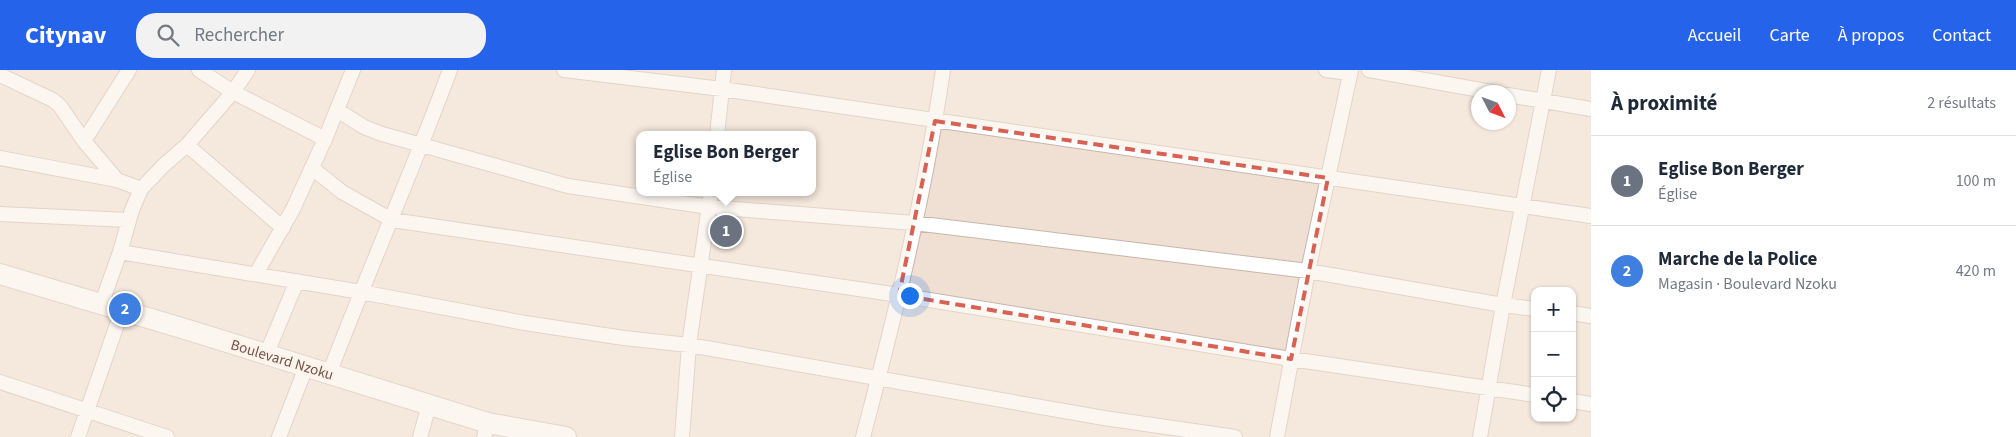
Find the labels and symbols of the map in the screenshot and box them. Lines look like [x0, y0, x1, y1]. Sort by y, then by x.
north arrow [1471, 85, 1516, 130]
pin: 1 [710, 212, 742, 250]
your location [897, 283, 923, 309]
pin: 2 [109, 290, 141, 328]
street label: Boulevard Nzoku [228, 334, 336, 386]

